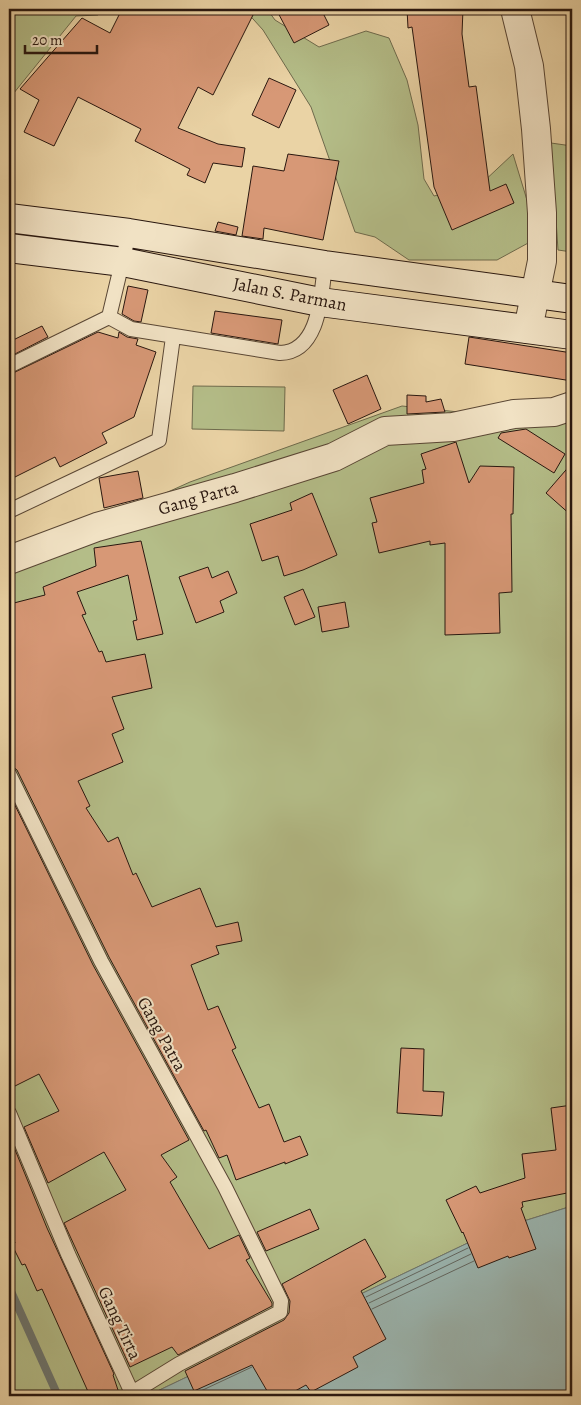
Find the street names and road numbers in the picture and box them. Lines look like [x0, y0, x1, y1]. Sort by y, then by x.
street label: Jalan S. Parman [231, 271, 349, 317]
street label: Gang Parta [155, 475, 241, 521]
street label: Gang Patra [132, 992, 193, 1076]
street label: Gang Tirta [93, 1282, 148, 1364]

